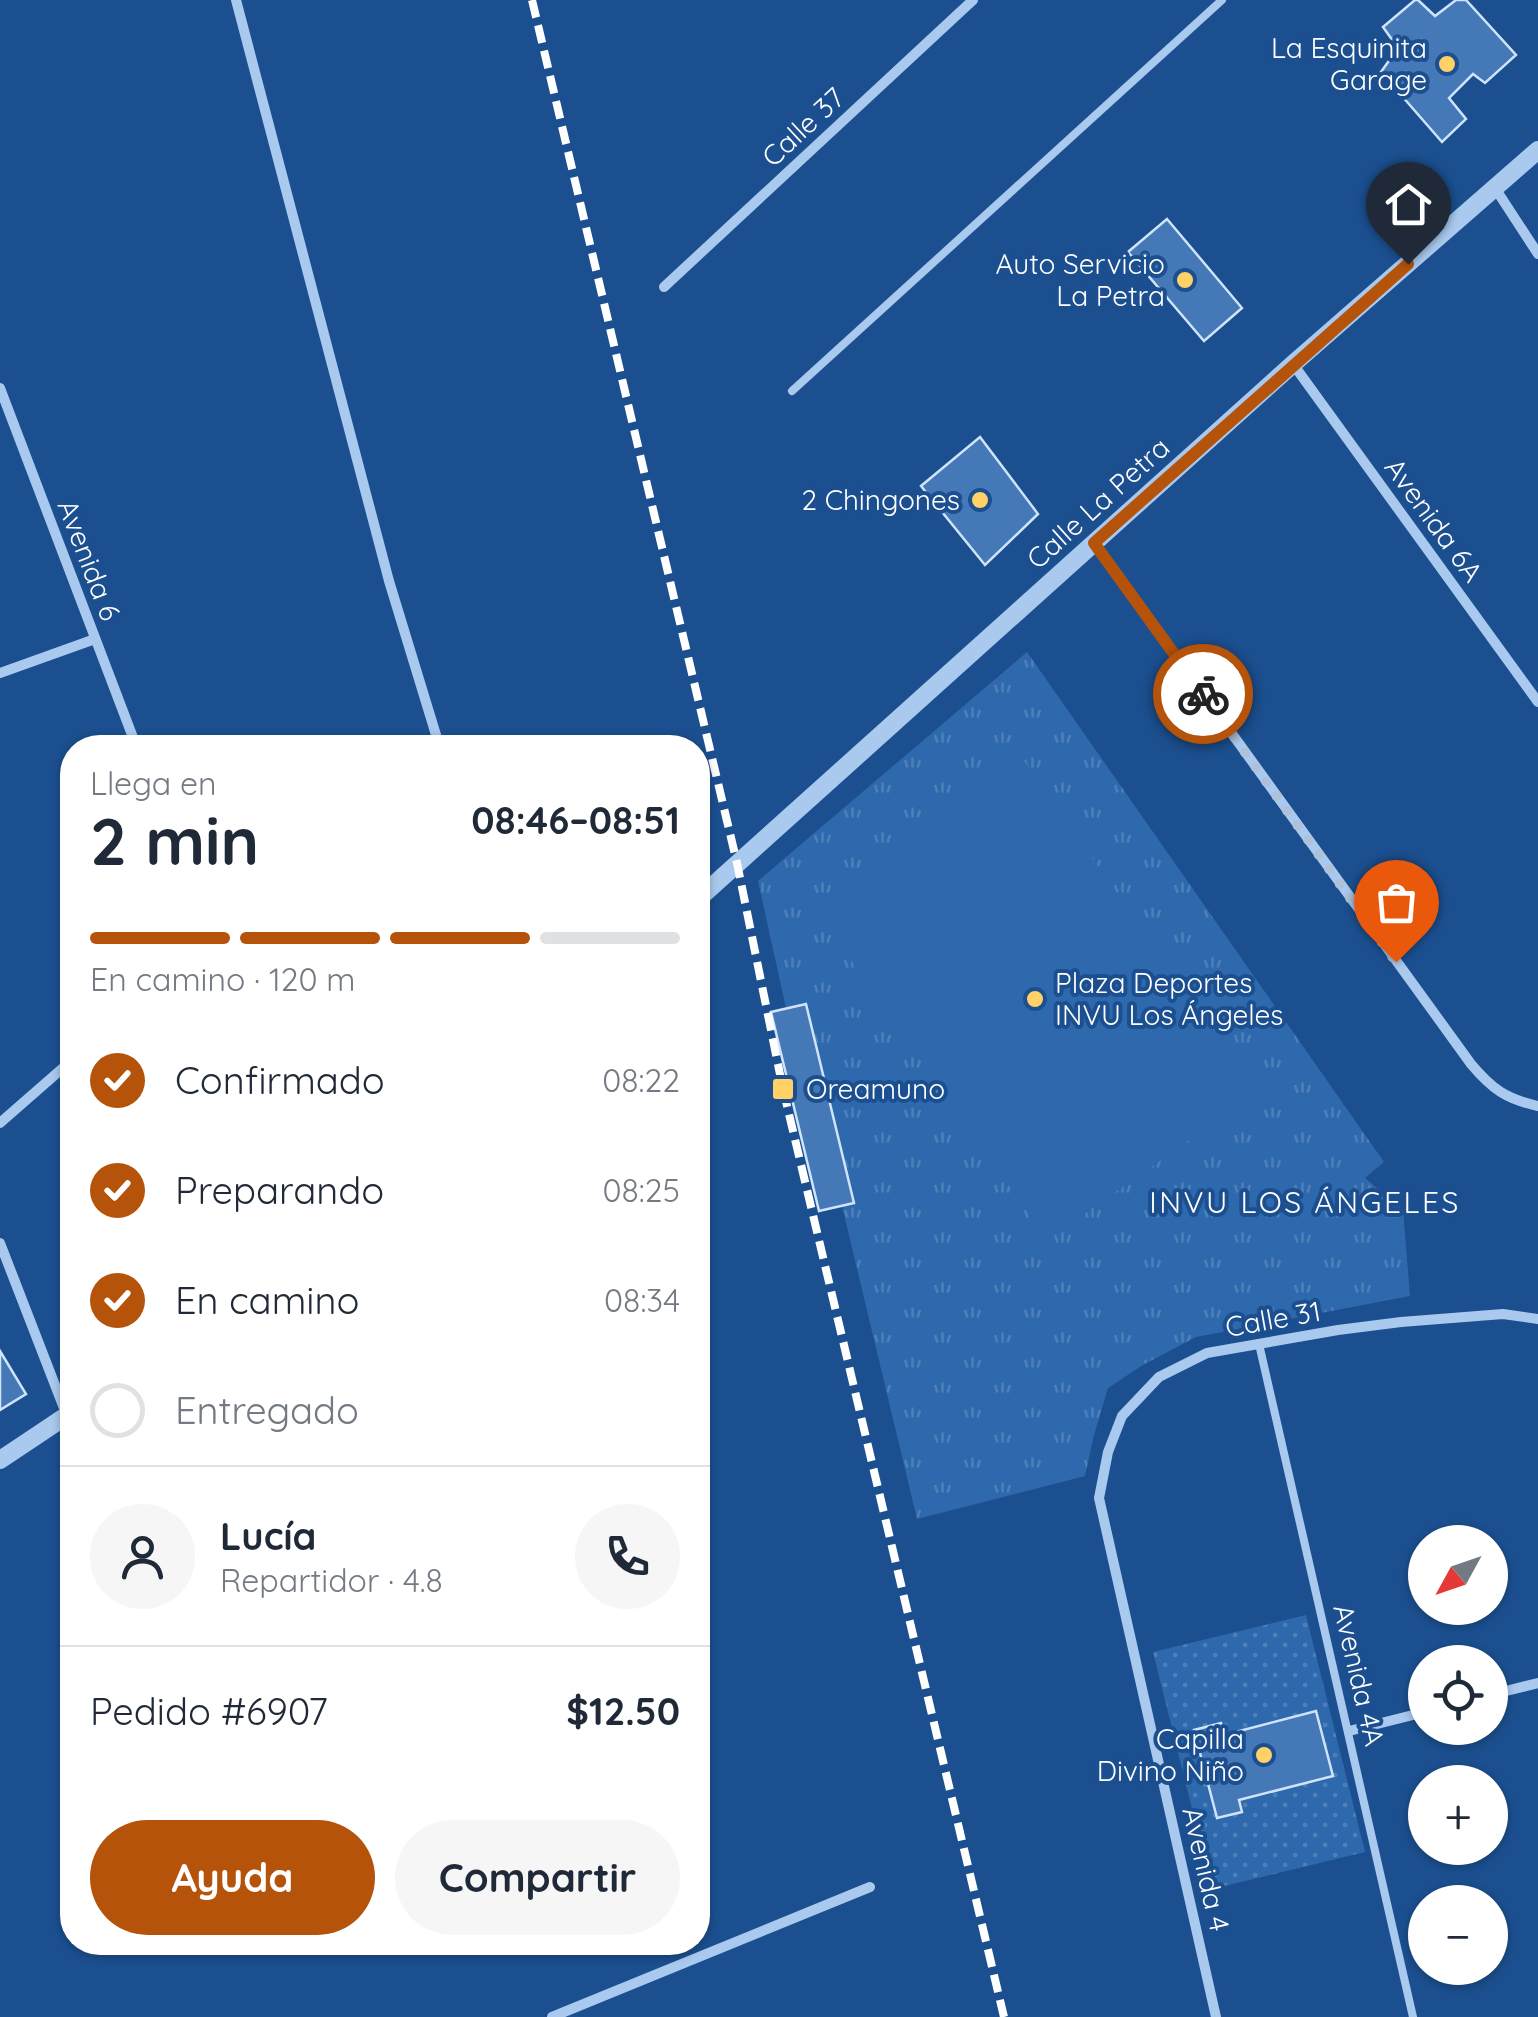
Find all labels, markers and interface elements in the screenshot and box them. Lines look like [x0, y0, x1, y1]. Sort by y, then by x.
place label: La Esquinita Garage [1271, 30, 1427, 97]
marker: La Esquinita Garage [1436, 53, 1458, 75]
street label: Calle 37 [754, 80, 851, 174]
pin [1366, 162, 1451, 265]
icon: home [1381, 177, 1436, 232]
place label: Auto Servicio La Petra [995, 246, 1165, 313]
marker: Auto Servicio La Petra [1174, 269, 1196, 291]
street label: Calle La Petra [1019, 429, 1176, 576]
street label: Avenida 6A [1378, 451, 1491, 589]
place label: 2 Chingones [802, 482, 960, 517]
marker: 2 Chingones [969, 489, 991, 511]
street label: Avenida 6 [50, 494, 128, 625]
courier [1153, 644, 1253, 744]
icon: bike [1176, 667, 1231, 722]
text: Llega en [90, 763, 217, 803]
text: 08:46–08:51 [471, 796, 680, 844]
text: 2 min [90, 800, 259, 881]
pin [1354, 860, 1439, 963]
icon: bag [1369, 875, 1424, 930]
text: En camino · 120 m [90, 959, 355, 999]
place label: Plaza Deportes INVU Los Ángeles [1055, 965, 1283, 1032]
marker: Plaza Deportes INVU Los Ángeles [1024, 988, 1046, 1010]
icon: check [90, 1053, 145, 1108]
text: Confirmado [175, 1056, 385, 1104]
text: 08:22 [602, 1060, 680, 1100]
place label: Oreamuno [806, 1071, 945, 1106]
marker: Oreamuno [770, 1076, 796, 1102]
icon: check [90, 1163, 145, 1218]
text: Preparando [175, 1166, 384, 1214]
text: 08:25 [603, 1170, 680, 1210]
district label: INVU LOS ÁNGELES [1149, 1183, 1461, 1221]
icon: check [90, 1273, 145, 1328]
text: En camino [175, 1276, 359, 1324]
text: 08:34 [604, 1280, 680, 1320]
street label: Calle 31 [1222, 1293, 1323, 1344]
text: Entregado [175, 1386, 359, 1434]
button: person [90, 1504, 195, 1609]
button: phone [575, 1504, 680, 1609]
text: Lucía [220, 1512, 316, 1560]
north arrow [1408, 1525, 1508, 1625]
map controls [1408, 1525, 1508, 1985]
text: Repartidor · 4.8 [220, 1560, 443, 1600]
street label: Avenida 4A [1326, 1601, 1393, 1749]
button: locate [1408, 1645, 1508, 1745]
text: Pedido #6907 [90, 1687, 328, 1735]
text: $12.50 [566, 1687, 680, 1735]
place label: Capilla Divino Niño [1097, 1721, 1244, 1788]
marker: Capilla Divino Niño [1253, 1744, 1275, 1766]
button: + [1408, 1765, 1508, 1865]
street label: Avenida 4 [1175, 1803, 1238, 1934]
button: Ayuda [90, 1820, 375, 1935]
button: Compartir [395, 1820, 680, 1935]
button: − [1408, 1885, 1508, 1985]

